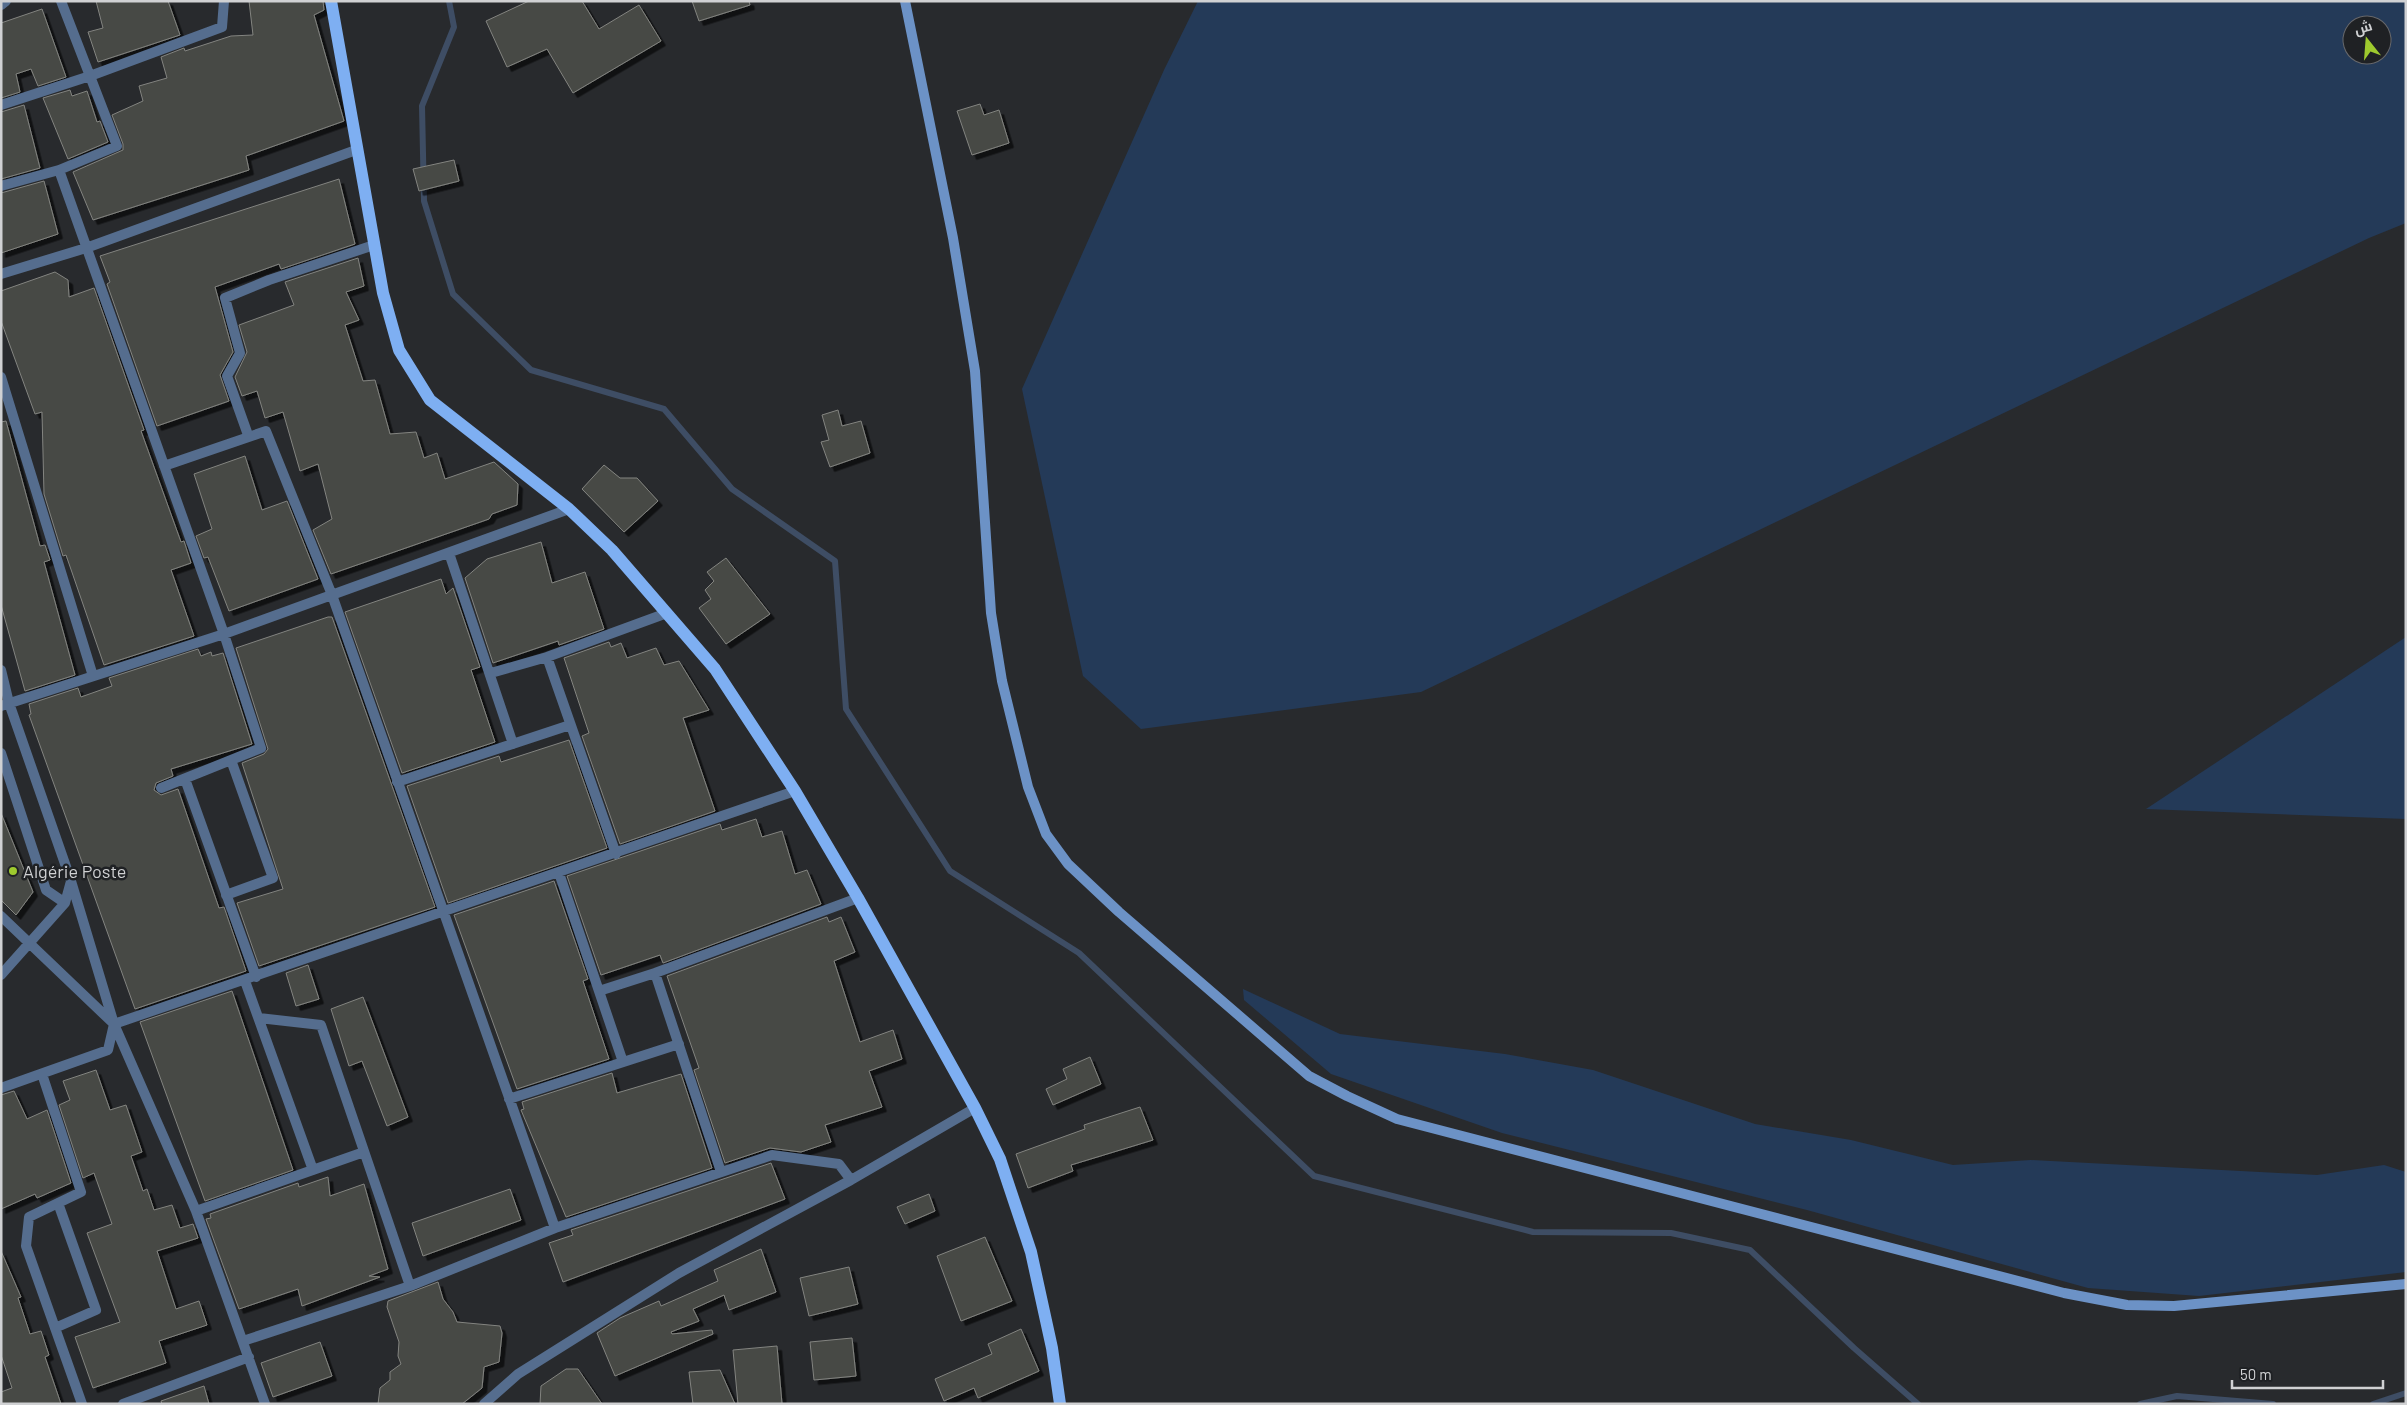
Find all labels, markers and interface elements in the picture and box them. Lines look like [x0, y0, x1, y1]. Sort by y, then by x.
north arrow [2342, 15, 2392, 65]
text: ش [2352, 16, 2374, 39]
place label: Algérie Poste [23, 860, 126, 882]
marker: Algérie Poste [7, 865, 19, 877]
scale bar [2232, 1358, 2383, 1390]
text: 50 m [2240, 1365, 2272, 1383]

